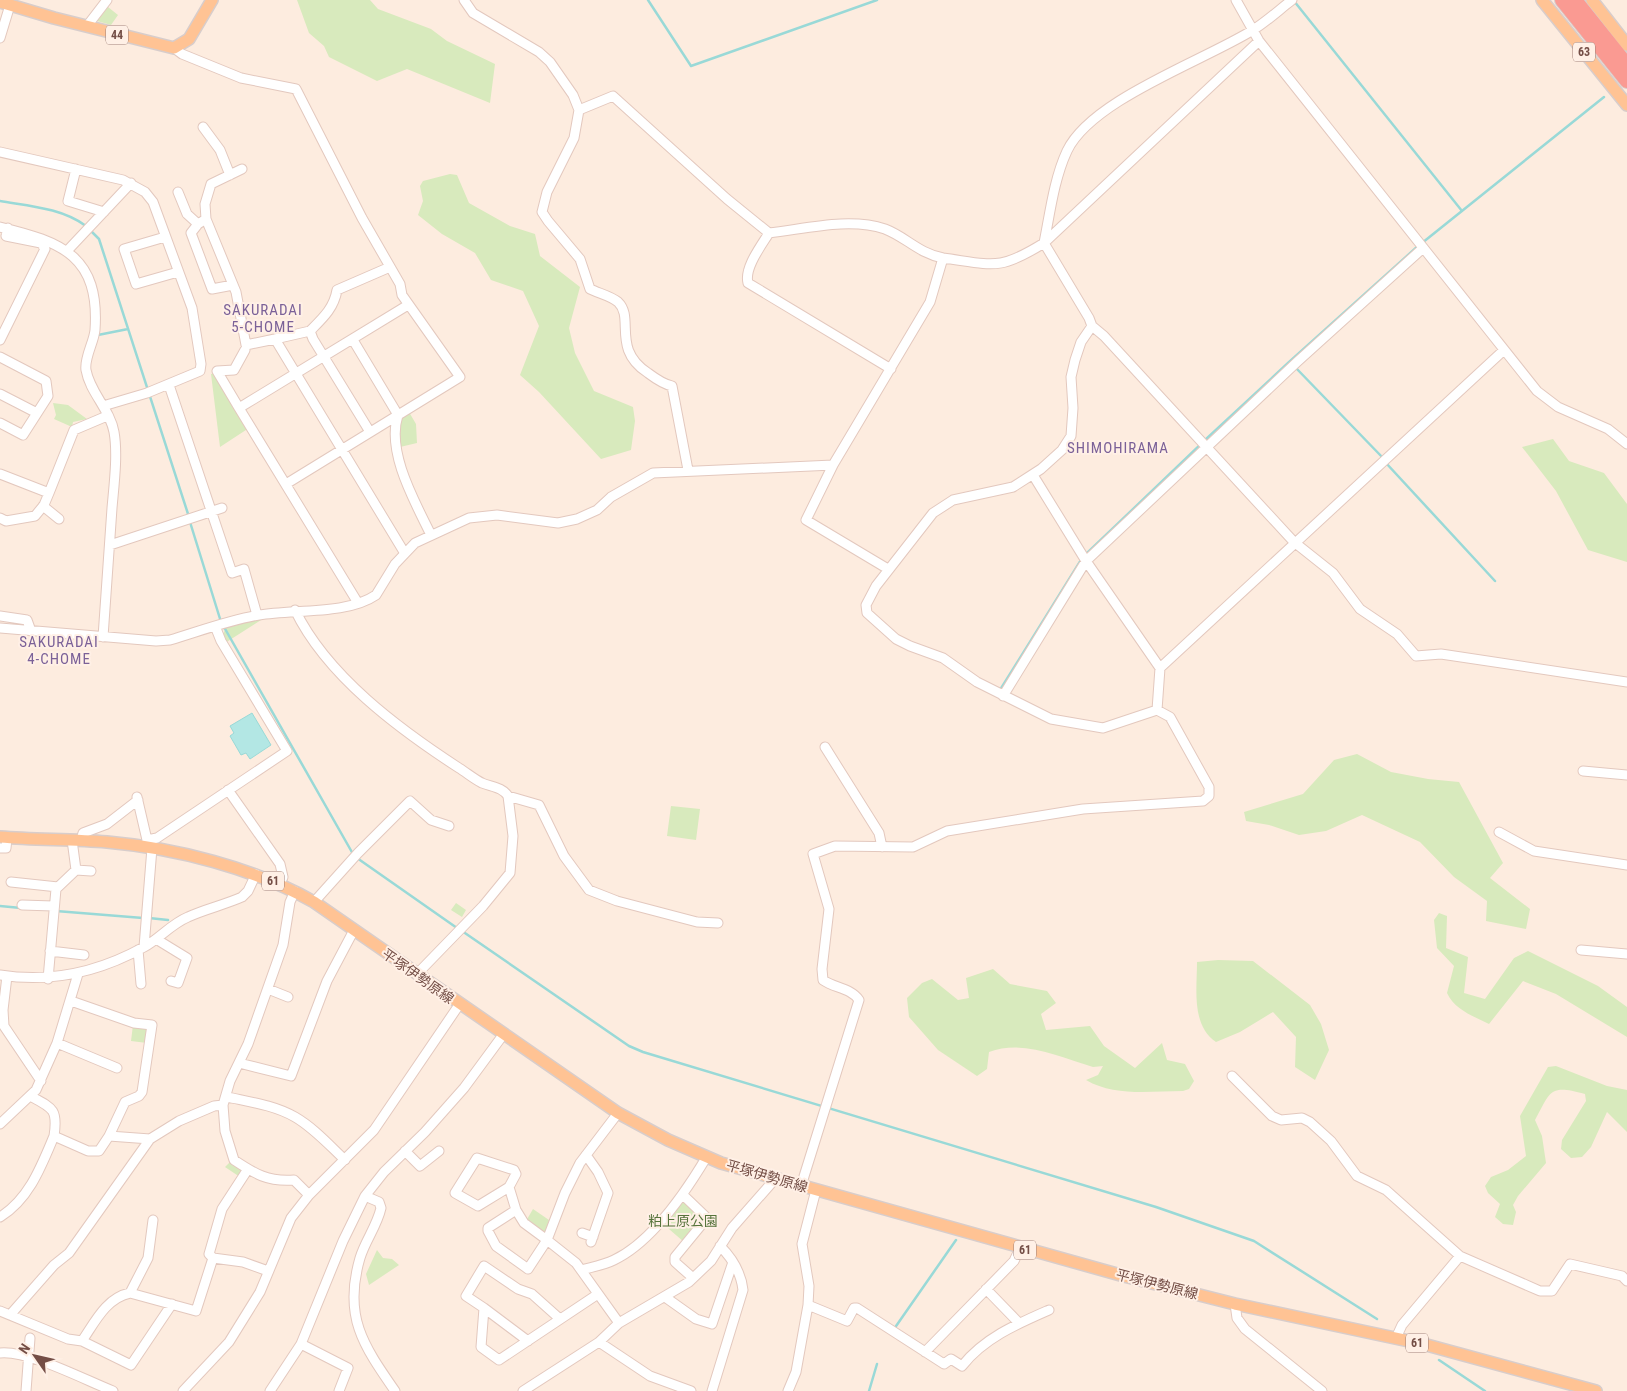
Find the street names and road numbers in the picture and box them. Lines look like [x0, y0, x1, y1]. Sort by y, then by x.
road number: 44 [106, 26, 128, 44]
road number: 63 [1573, 42, 1595, 62]
road number: 61 [262, 871, 284, 890]
street label: 平塚伊勢原線 [379, 945, 457, 1007]
street label: 平塚伊勢原線 [724, 1157, 810, 1195]
road number: 61 [1014, 1240, 1036, 1260]
street label: 平塚伊勢原線 [1114, 1266, 1200, 1302]
road number: 61 [1406, 1334, 1428, 1352]

